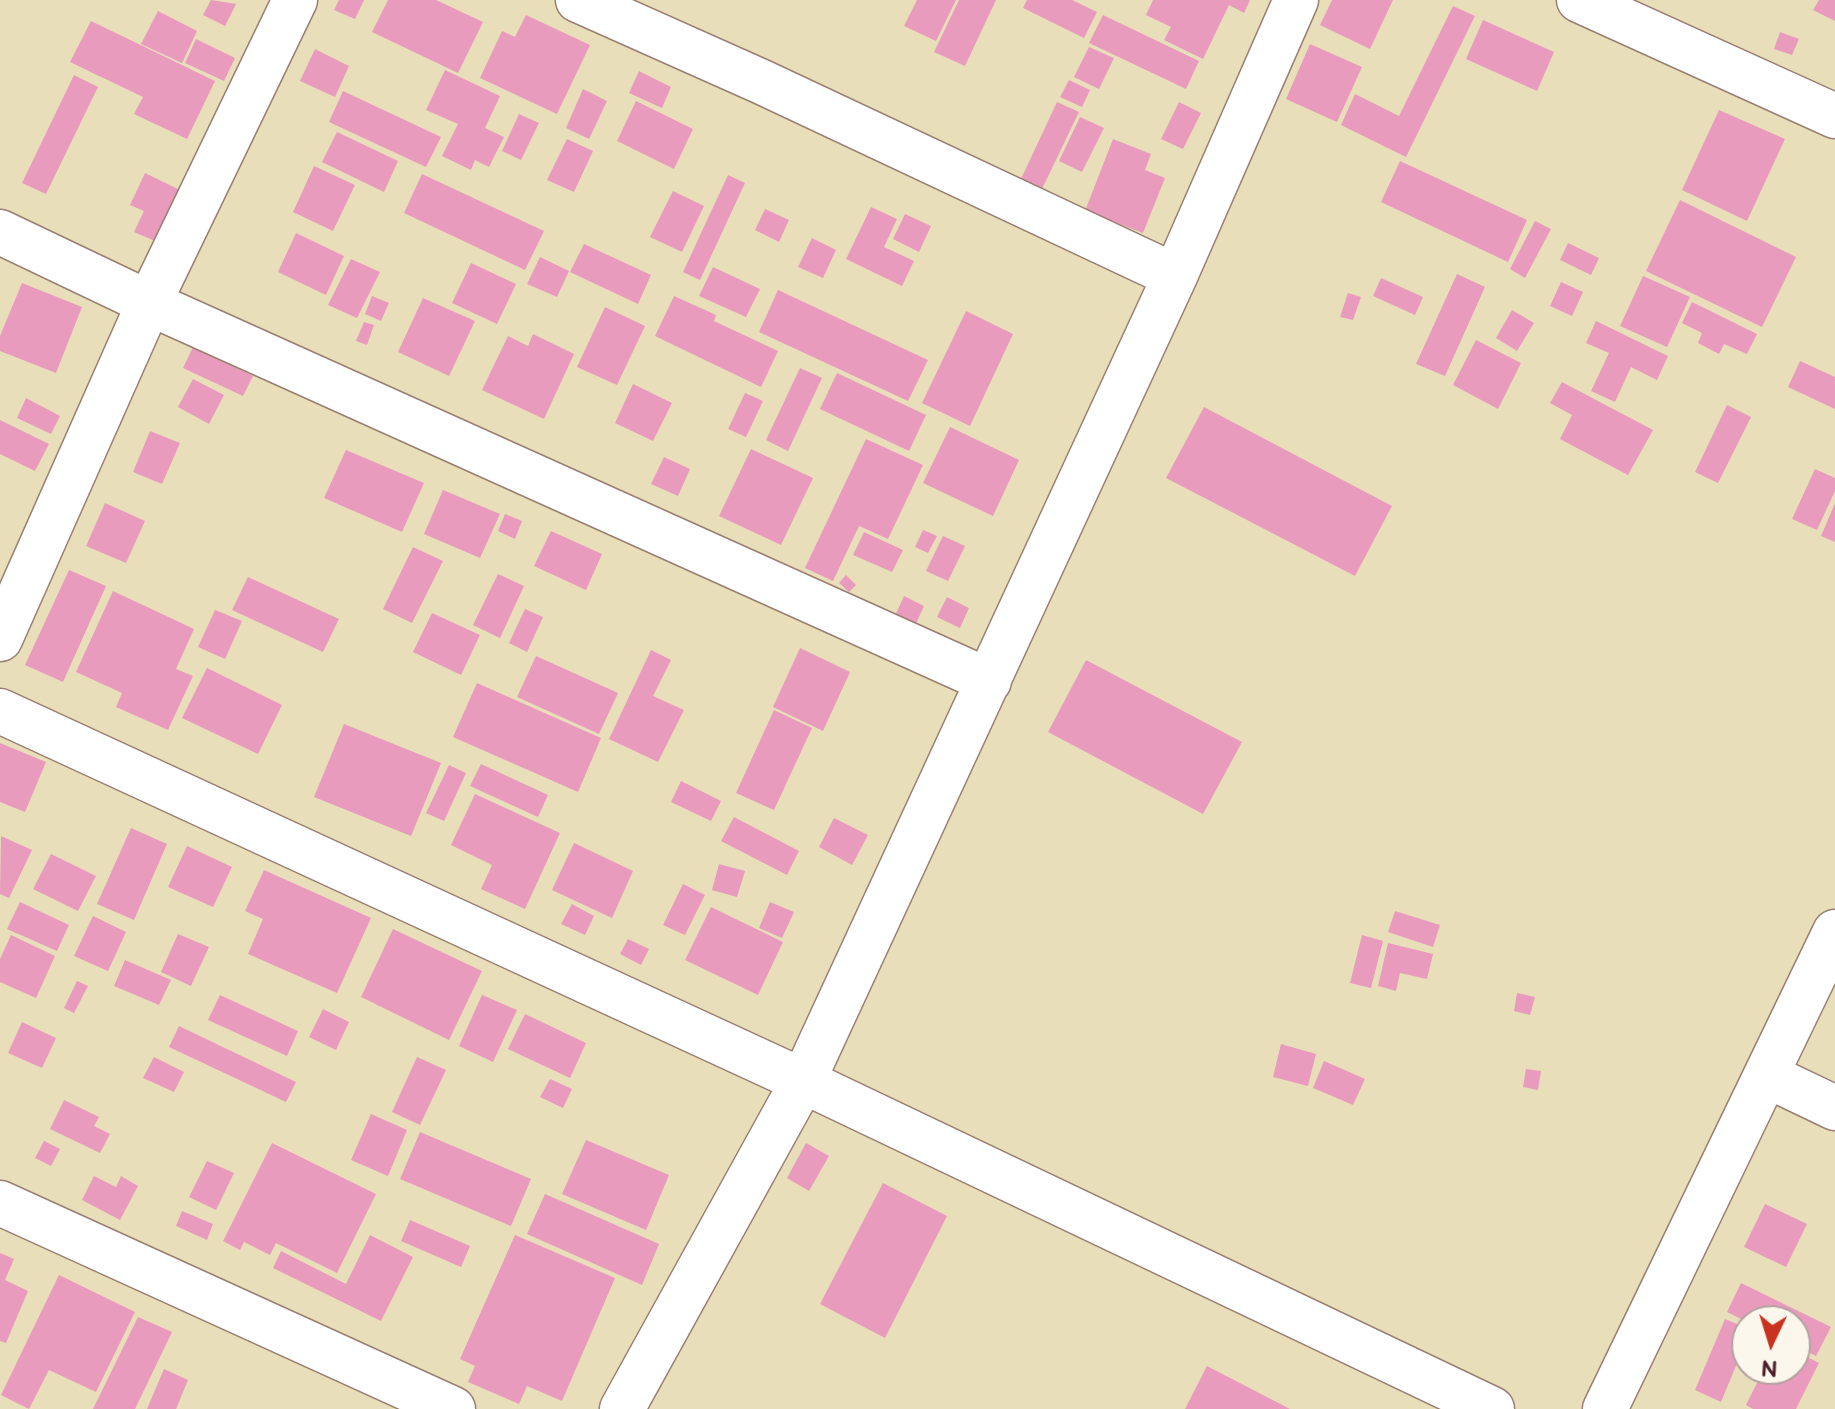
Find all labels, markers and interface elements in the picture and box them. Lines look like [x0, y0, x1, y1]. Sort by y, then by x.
north arrow [1731, 1305, 1811, 1385]
text: N [1760, 1353, 1779, 1381]

